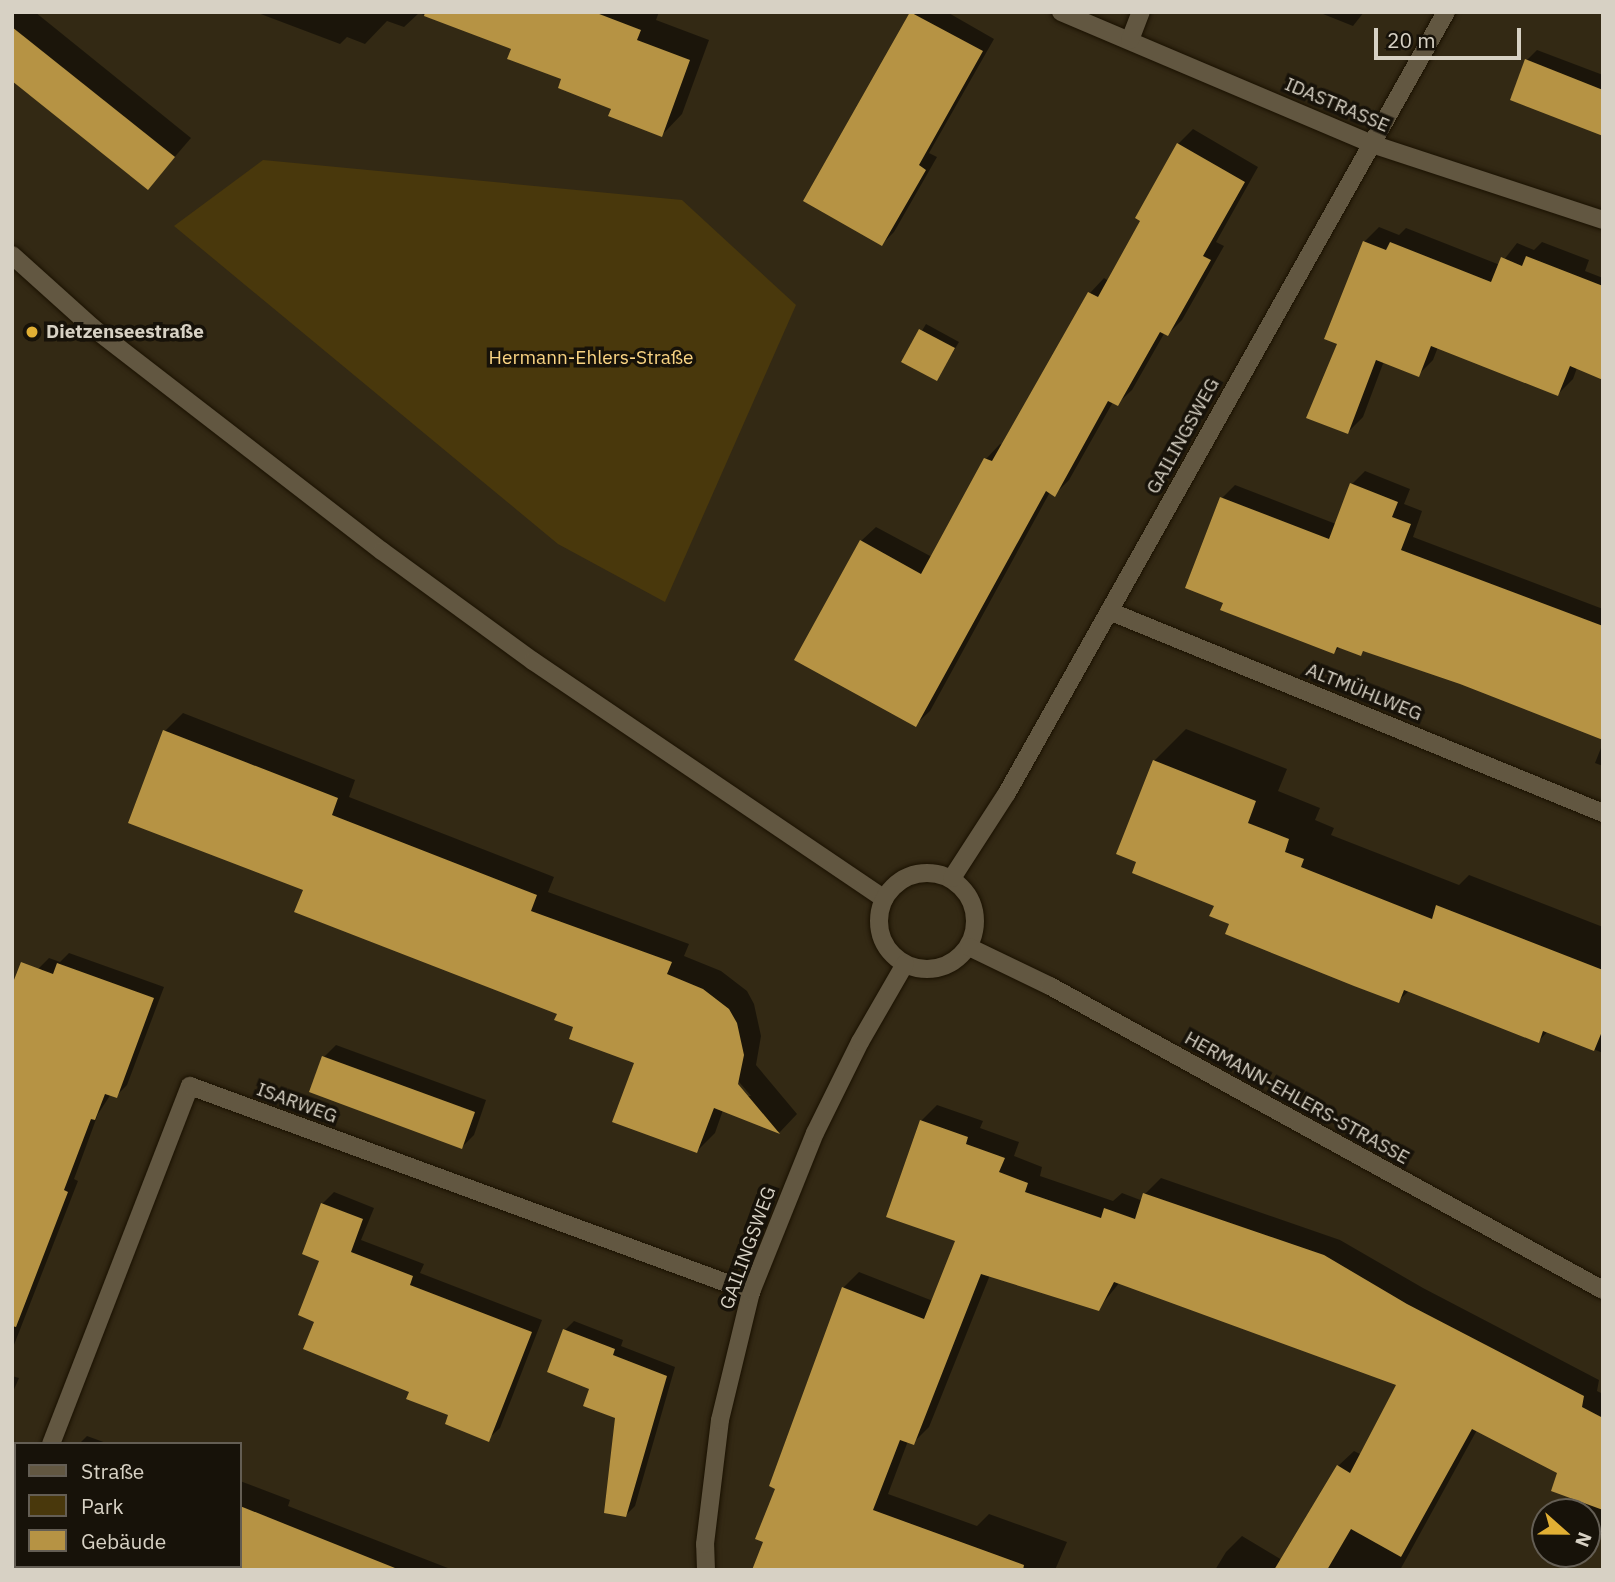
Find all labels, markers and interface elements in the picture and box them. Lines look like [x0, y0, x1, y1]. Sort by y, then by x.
scale bar [1377, 14, 1524, 58]
text: 20 m [1387, 26, 1436, 54]
street label: IDASTRASSE [1281, 73, 1393, 137]
place label: Dietzenseestraße [46, 321, 204, 343]
marker: Dietzenseestraße [24, 324, 40, 340]
park label: Hermann-Ehlers-Straße [489, 347, 693, 369]
street label: GAILINGSWEG [1142, 374, 1224, 498]
street label: ALTMÜHLWEG [1303, 658, 1425, 726]
street label: HERMANN-EHLERS-STRASSE [1181, 1027, 1413, 1169]
street label: ISARWEG [254, 1078, 340, 1128]
street label: GAILINGSWEG [715, 1183, 781, 1313]
legend [14, 1442, 242, 1568]
text: Straße [81, 1457, 144, 1485]
text: Park [81, 1492, 124, 1520]
north arrow [1531, 1498, 1601, 1568]
text: Gebäude [81, 1527, 166, 1555]
text: N [1570, 1529, 1597, 1551]

